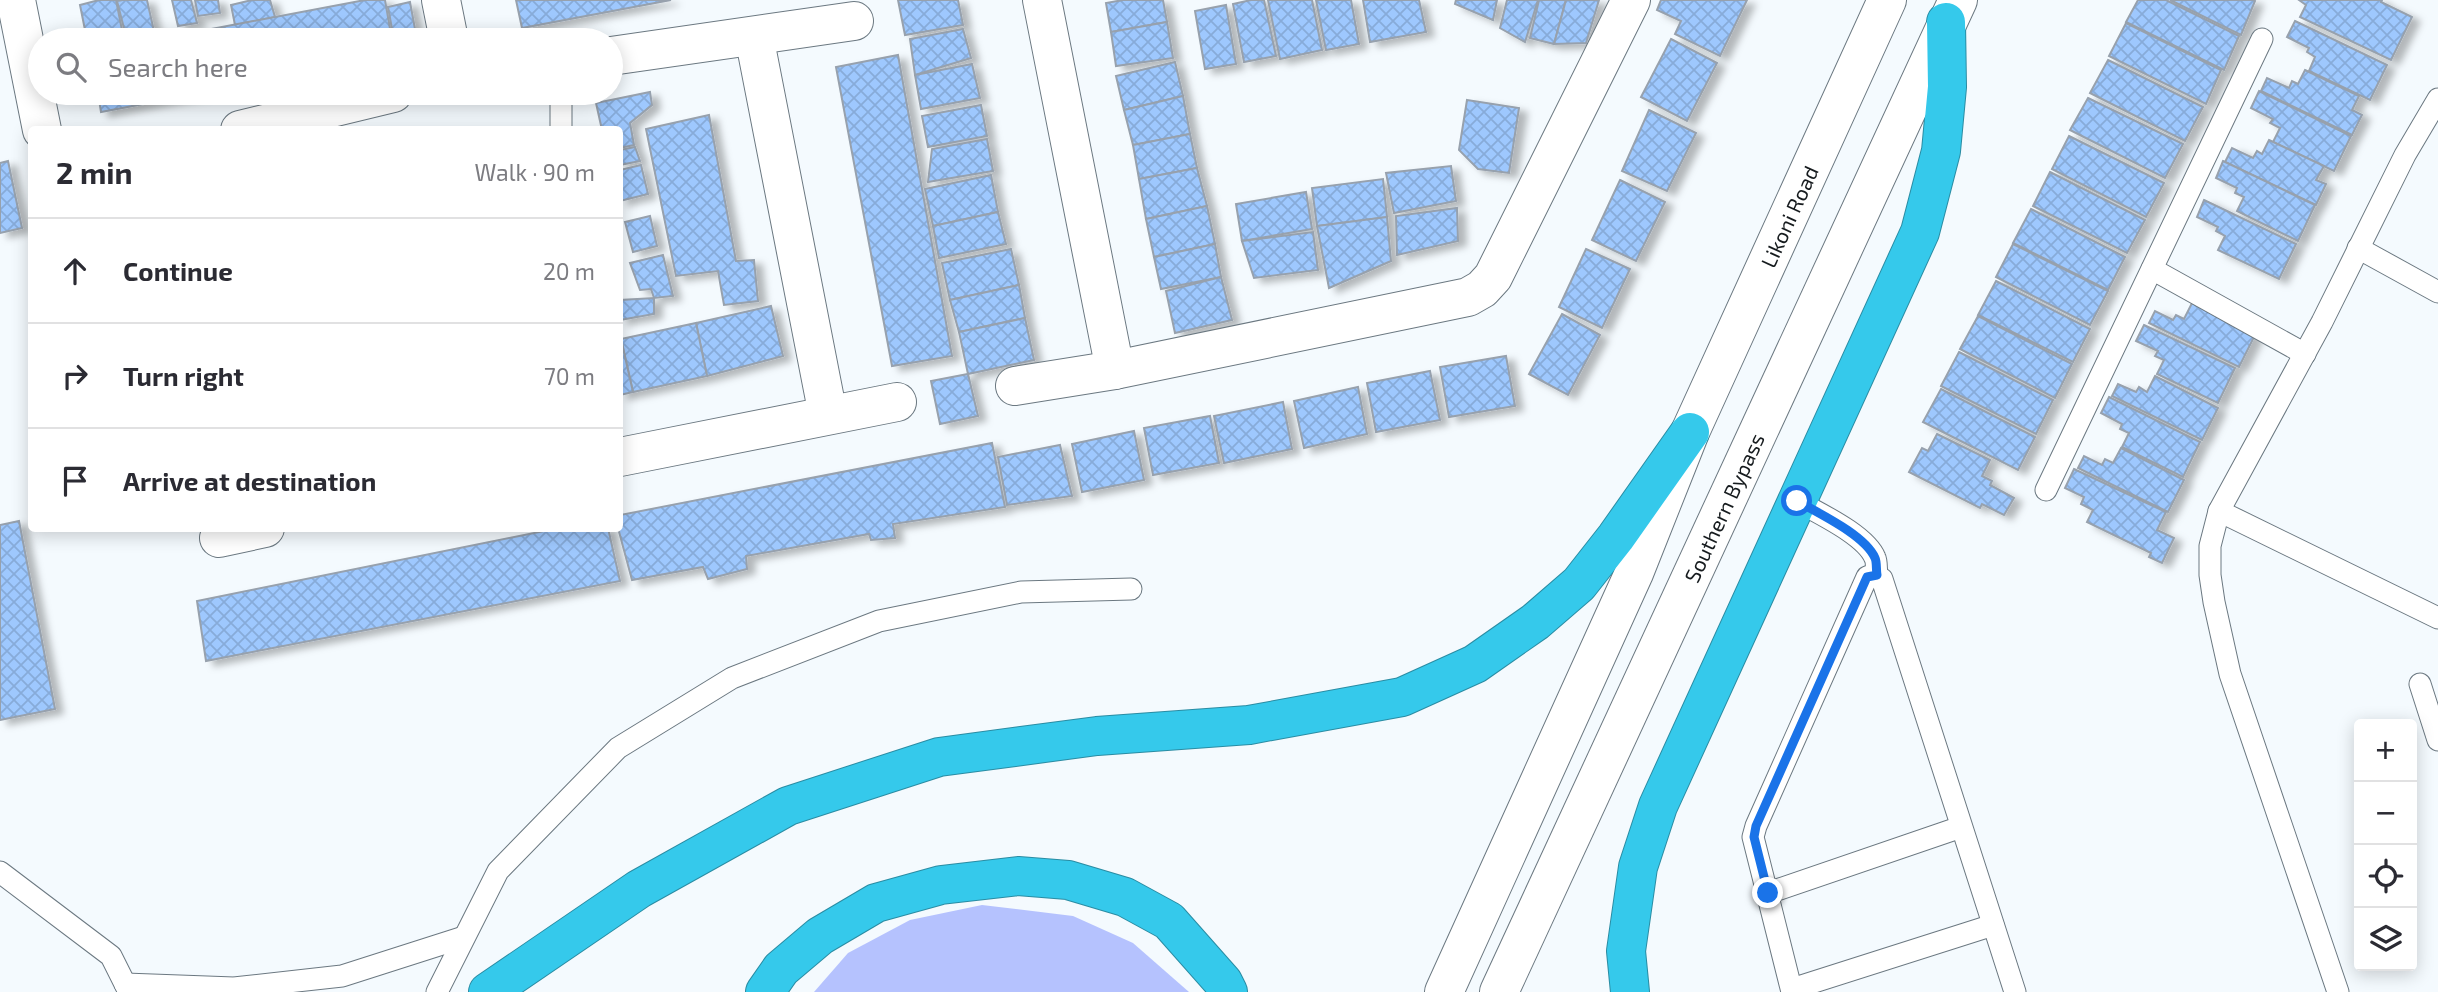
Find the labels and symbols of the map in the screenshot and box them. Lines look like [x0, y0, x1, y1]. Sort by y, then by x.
street label: Likoni Road [1754, 161, 1822, 271]
street label: Southern Bypass [1678, 429, 1769, 586]
route start [1781, 485, 1812, 516]
route end [1752, 877, 1783, 908]

